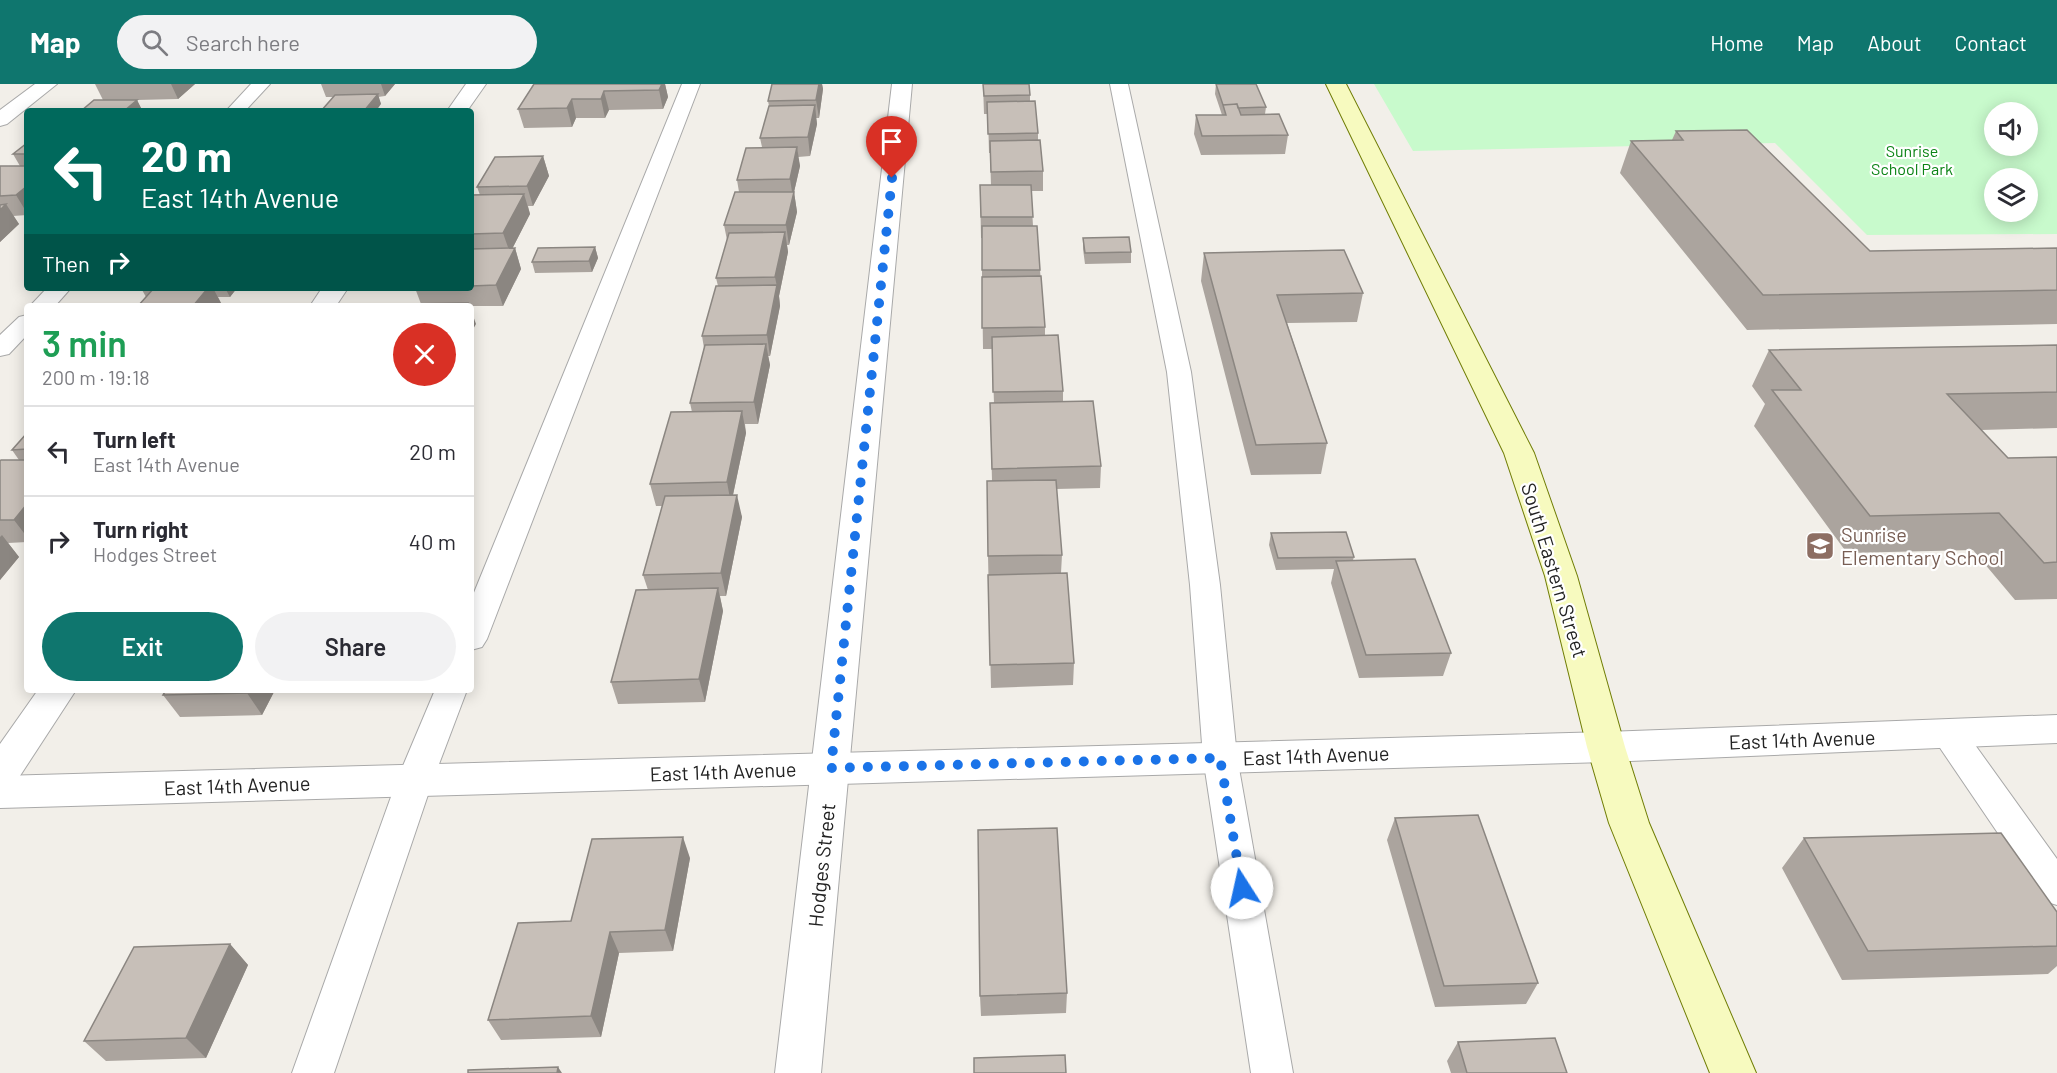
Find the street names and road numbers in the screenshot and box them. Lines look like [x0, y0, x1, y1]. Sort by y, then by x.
street label: South Eastern Street [1517, 480, 1593, 660]
street label: East 14th Avenue [1728, 724, 1876, 754]
street label: East 14th Avenue [1242, 740, 1390, 770]
street label: East 14th Avenue [649, 756, 797, 786]
street label: East 14th Avenue [163, 770, 311, 800]
street label: Hodges Street [803, 802, 839, 928]

